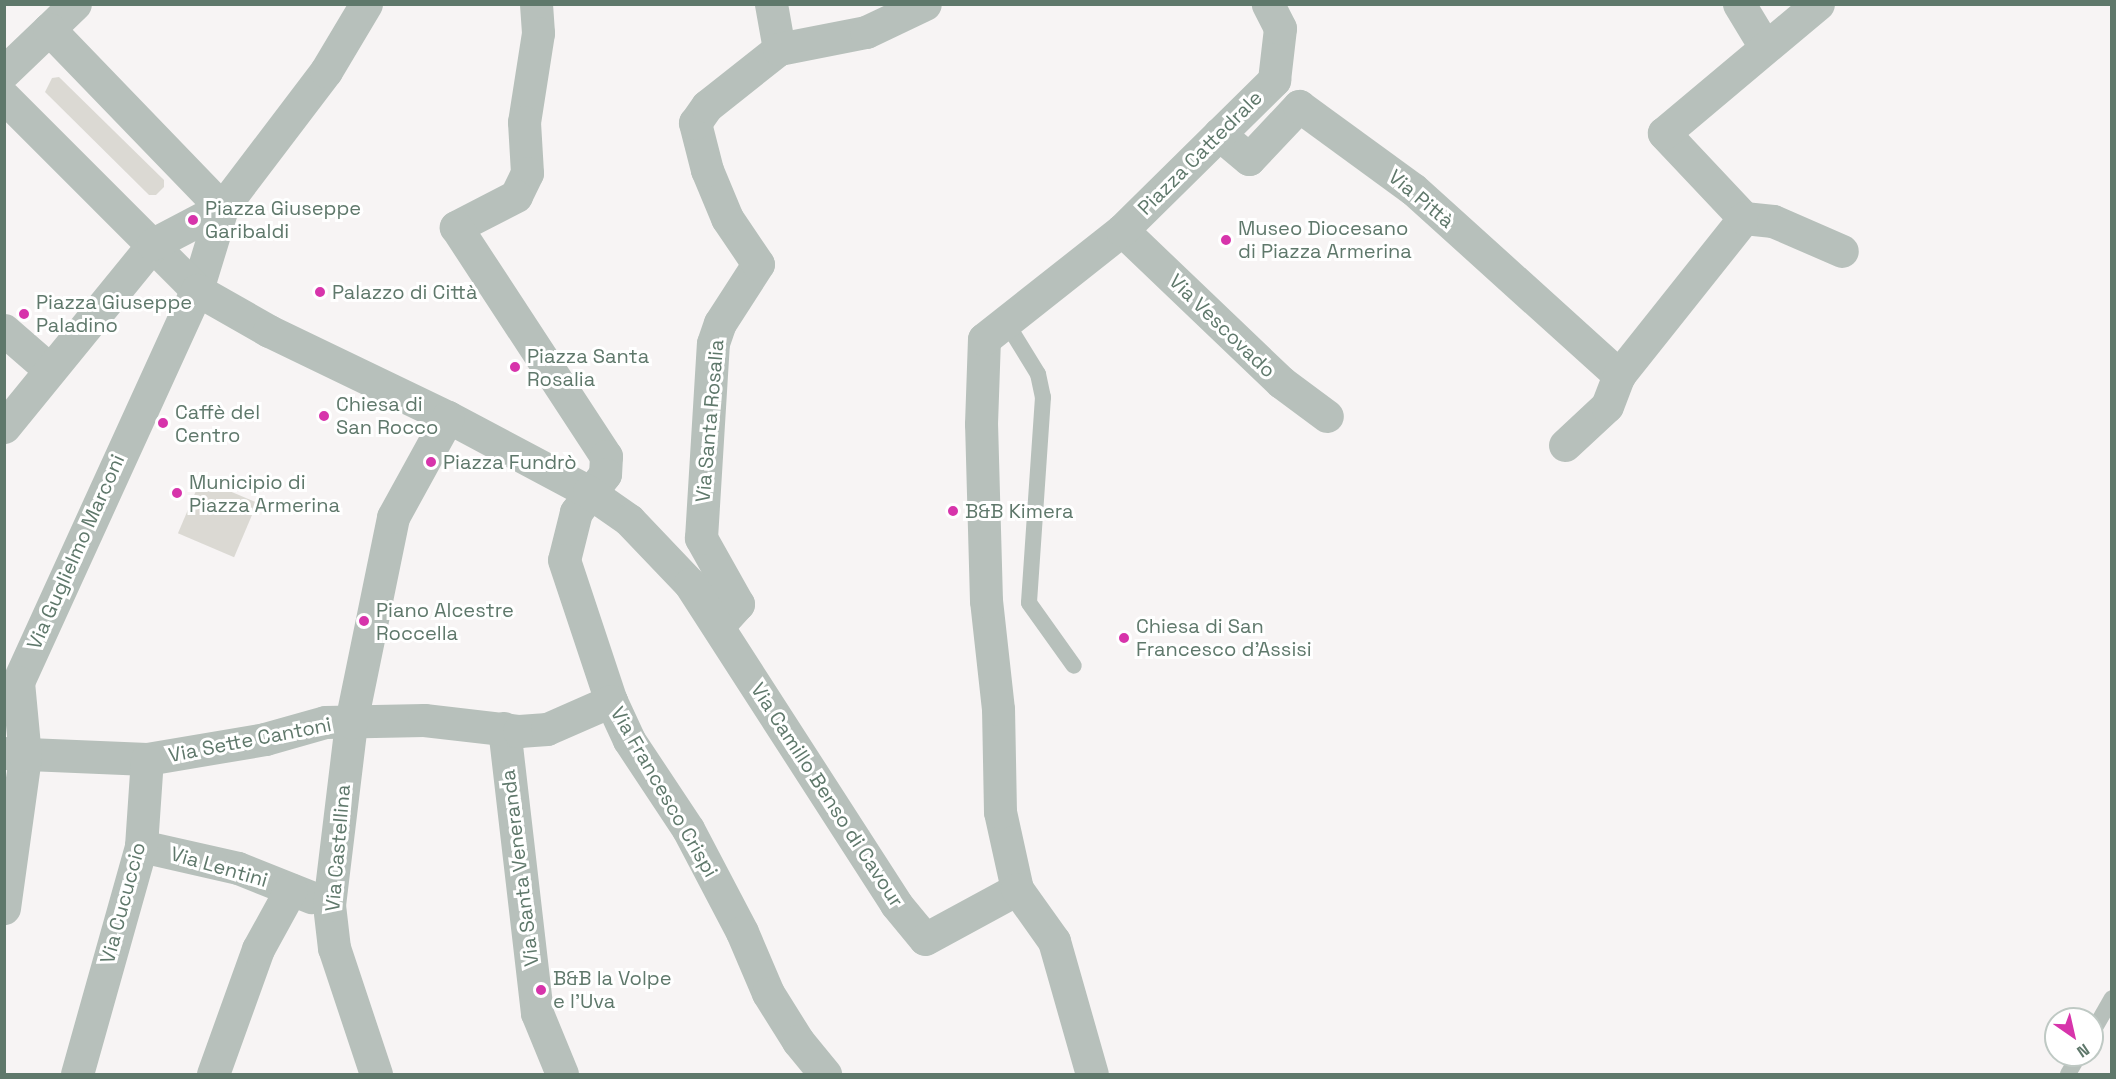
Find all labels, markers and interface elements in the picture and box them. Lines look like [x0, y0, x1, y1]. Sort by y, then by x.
street label: Piazza Cattedrale [1133, 86, 1267, 220]
street label: Via Pittà [1383, 165, 1459, 233]
place label: Piazza Giuseppe Garibaldi [205, 196, 361, 243]
marker: Piazza Giuseppe Garibaldi [186, 213, 200, 227]
place label: Museo Diocesano di Piazza Armerina [1238, 216, 1412, 263]
marker: Museo Diocesano di Piazza Armerina [1219, 233, 1233, 247]
street label: Via Vescovado [1164, 269, 1280, 383]
place label: Palazzo di Città [332, 280, 477, 304]
marker: Palazzo di Città [313, 285, 327, 299]
place label: Piazza Giuseppe Paladino [36, 290, 192, 337]
marker: Piazza Giuseppe Paladino [17, 307, 31, 321]
street label: Via Santa Rosalia [691, 338, 729, 504]
place label: Piazza Santa Rosalia [527, 344, 649, 391]
marker: Piazza Santa Rosalia [508, 360, 522, 374]
place label: Chiesa di San Rocco [336, 392, 438, 439]
place label: Caffè del Centro [175, 400, 260, 447]
marker: Chiesa di San Rocco [317, 409, 331, 423]
marker: Caffè del Centro [156, 416, 170, 430]
place label: Piazza Fundrò [443, 450, 577, 474]
street label: Via Guglielmo Marconi [22, 451, 130, 653]
marker: Piazza Fundrò [424, 455, 438, 469]
place label: Municipio di Piazza Armerina [189, 470, 340, 517]
marker: Municipio di Piazza Armerina [170, 486, 184, 500]
place label: B&B Kimera [965, 499, 1074, 523]
marker: B&B Kimera [946, 504, 960, 518]
place label: Piano Alcestre Roccella [376, 598, 514, 645]
marker: Piano Alcestre Roccella [357, 614, 371, 628]
place label: Chiesa di San Francesco d'Assisi [1136, 614, 1312, 661]
marker: Chiesa di San Francesco d'Assisi [1117, 631, 1131, 645]
street label: Via Camillo Benso di Cavour [746, 678, 908, 912]
street label: Via Francesco Crispi [605, 702, 723, 882]
street label: Via Sette Cantoni [167, 712, 333, 768]
street label: Via Santa Veneranda [496, 768, 544, 968]
street label: Via Castellina [320, 783, 356, 913]
street label: Via Cucuccio [95, 840, 151, 966]
street label: Via Lentini [168, 842, 270, 892]
place label: B&B la Volpe e l'Uva [553, 966, 672, 1013]
marker: B&B la Volpe e l'Uva [534, 983, 548, 997]
north arrow [2044, 1007, 2104, 1067]
text: N [2073, 1039, 2094, 1062]

